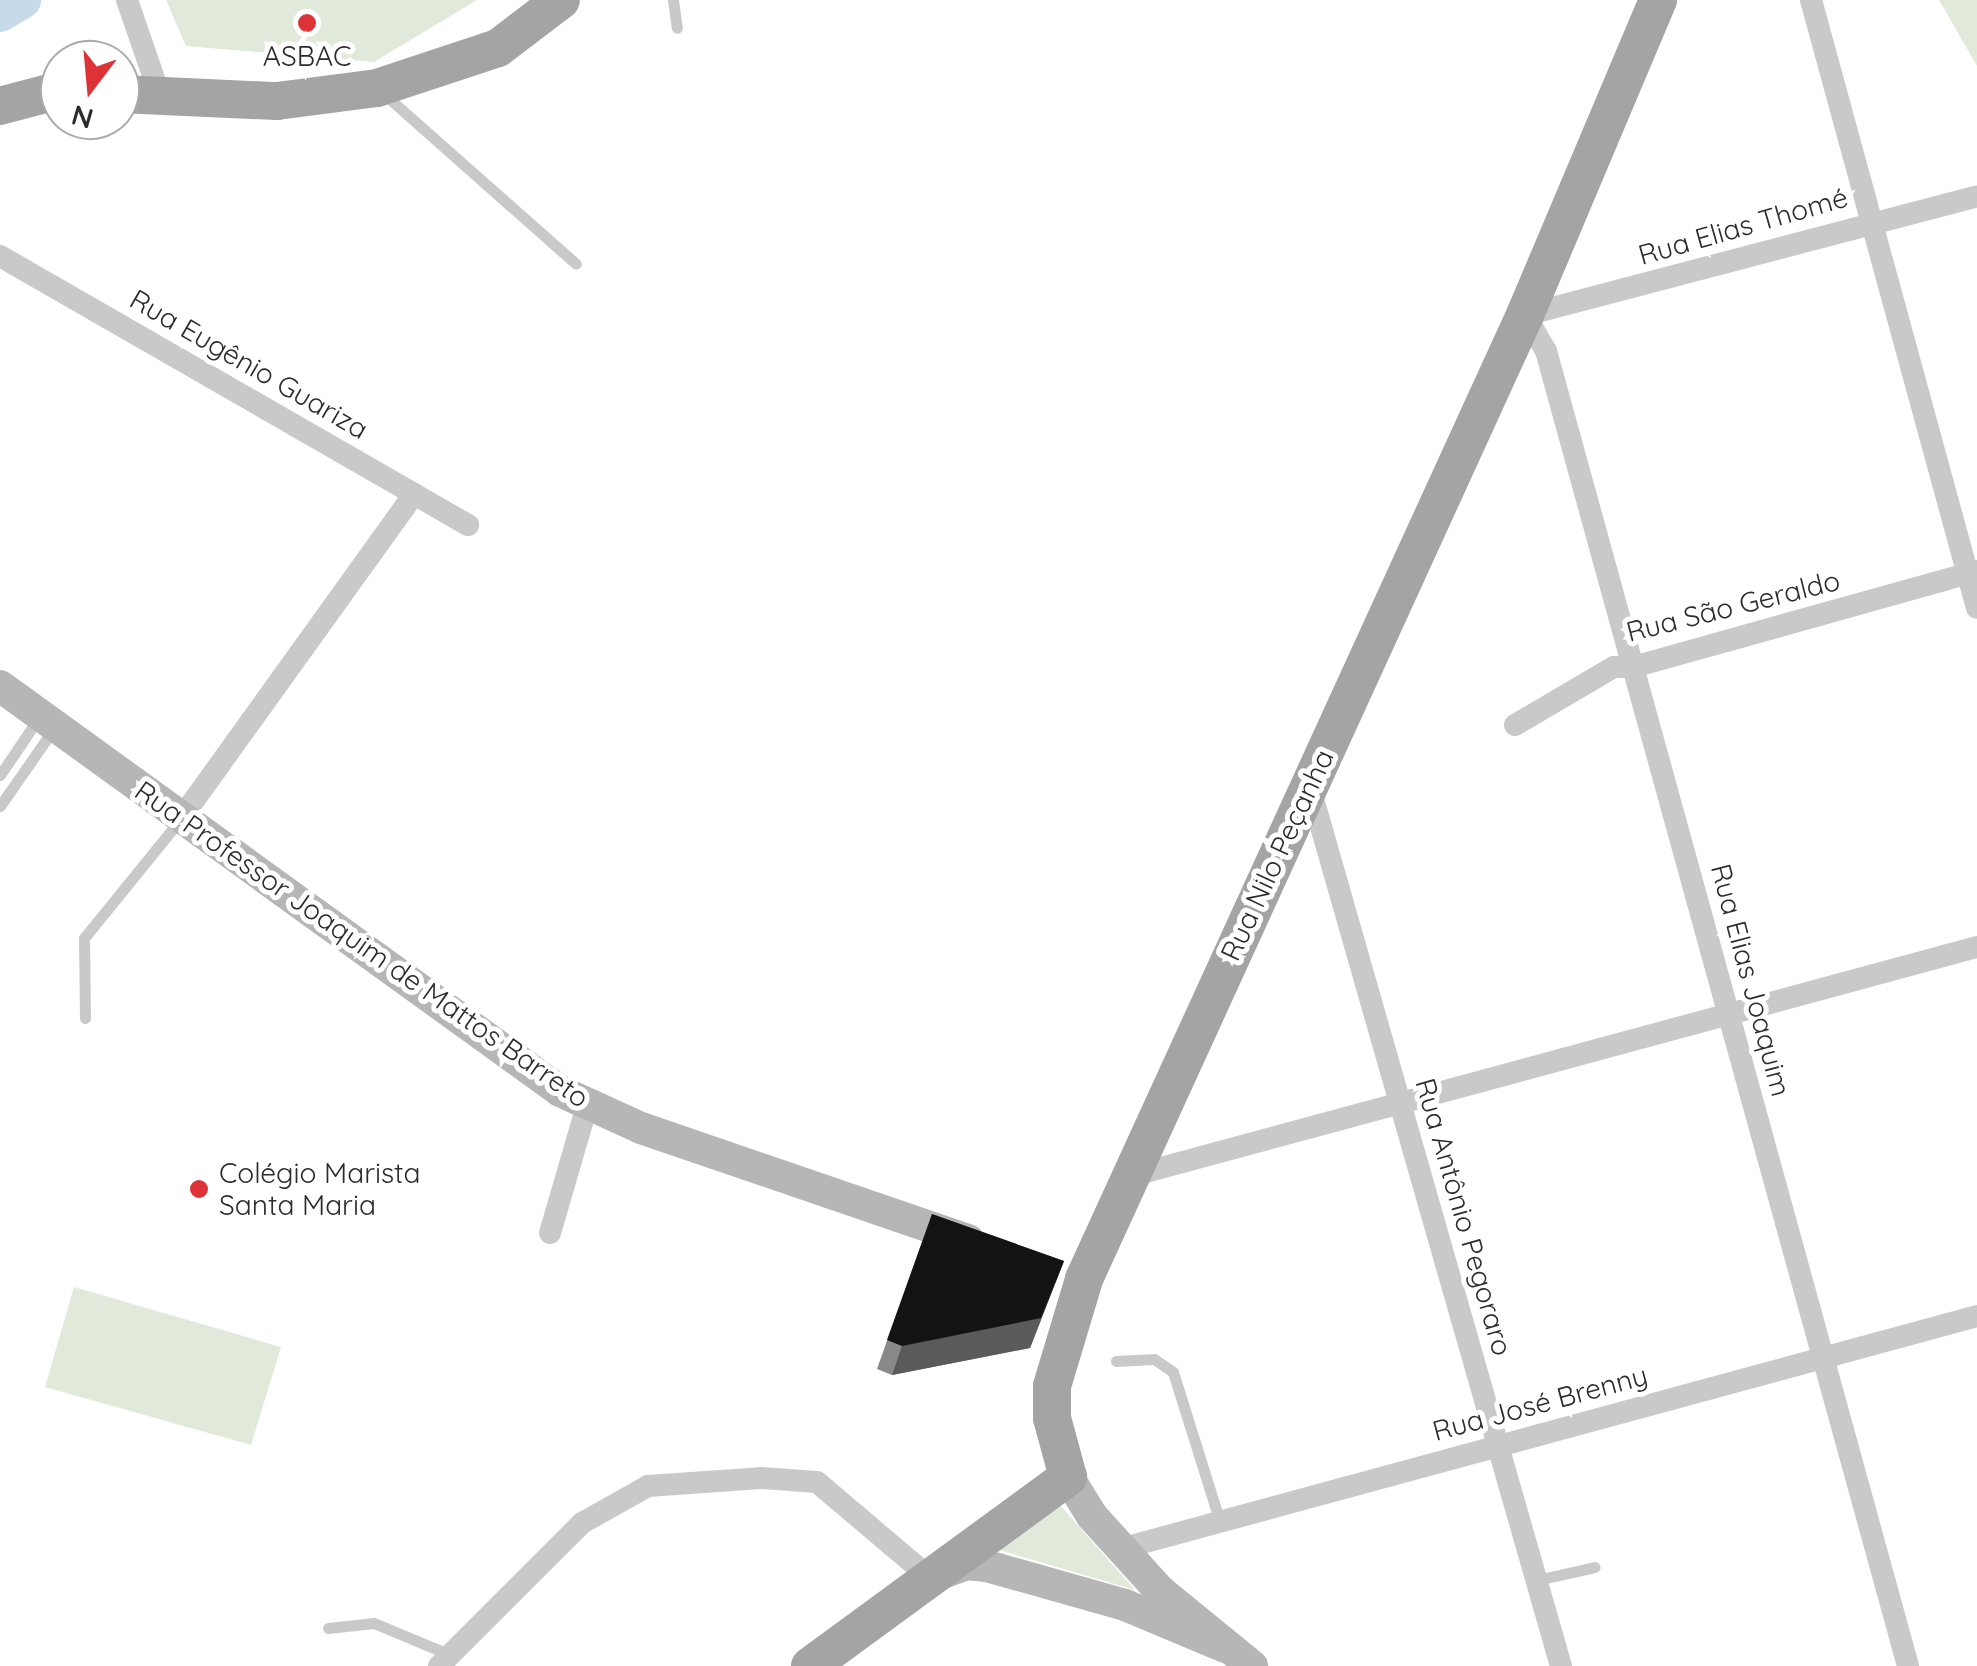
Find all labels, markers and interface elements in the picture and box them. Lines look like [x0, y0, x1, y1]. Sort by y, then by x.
marker: ASBAC [296, 12, 318, 34]
place label: ASBAC [263, 39, 351, 73]
north arrow [40, 40, 140, 140]
text: N [67, 98, 97, 137]
street label: Rua Elias Thomé [1634, 180, 1852, 272]
street label: Rua Eugênio Guariza [124, 282, 374, 446]
street label: Rua São Geraldo [1623, 563, 1843, 649]
street label: Rua Nilo Peçanha [1213, 744, 1341, 966]
street label: Rua Professor Joaquim de Mattos Barreto [129, 774, 595, 1114]
street label: Rua Elias Joaquim [1704, 860, 1798, 1100]
street label: Rua Antônio Pegoraro [1408, 1074, 1520, 1360]
place label: Colégio Marista Santa Maria [219, 1156, 421, 1222]
marker: Colégio Marista Santa Maria [188, 1178, 210, 1200]
street label: Rua José Brenny [1429, 1358, 1651, 1448]

